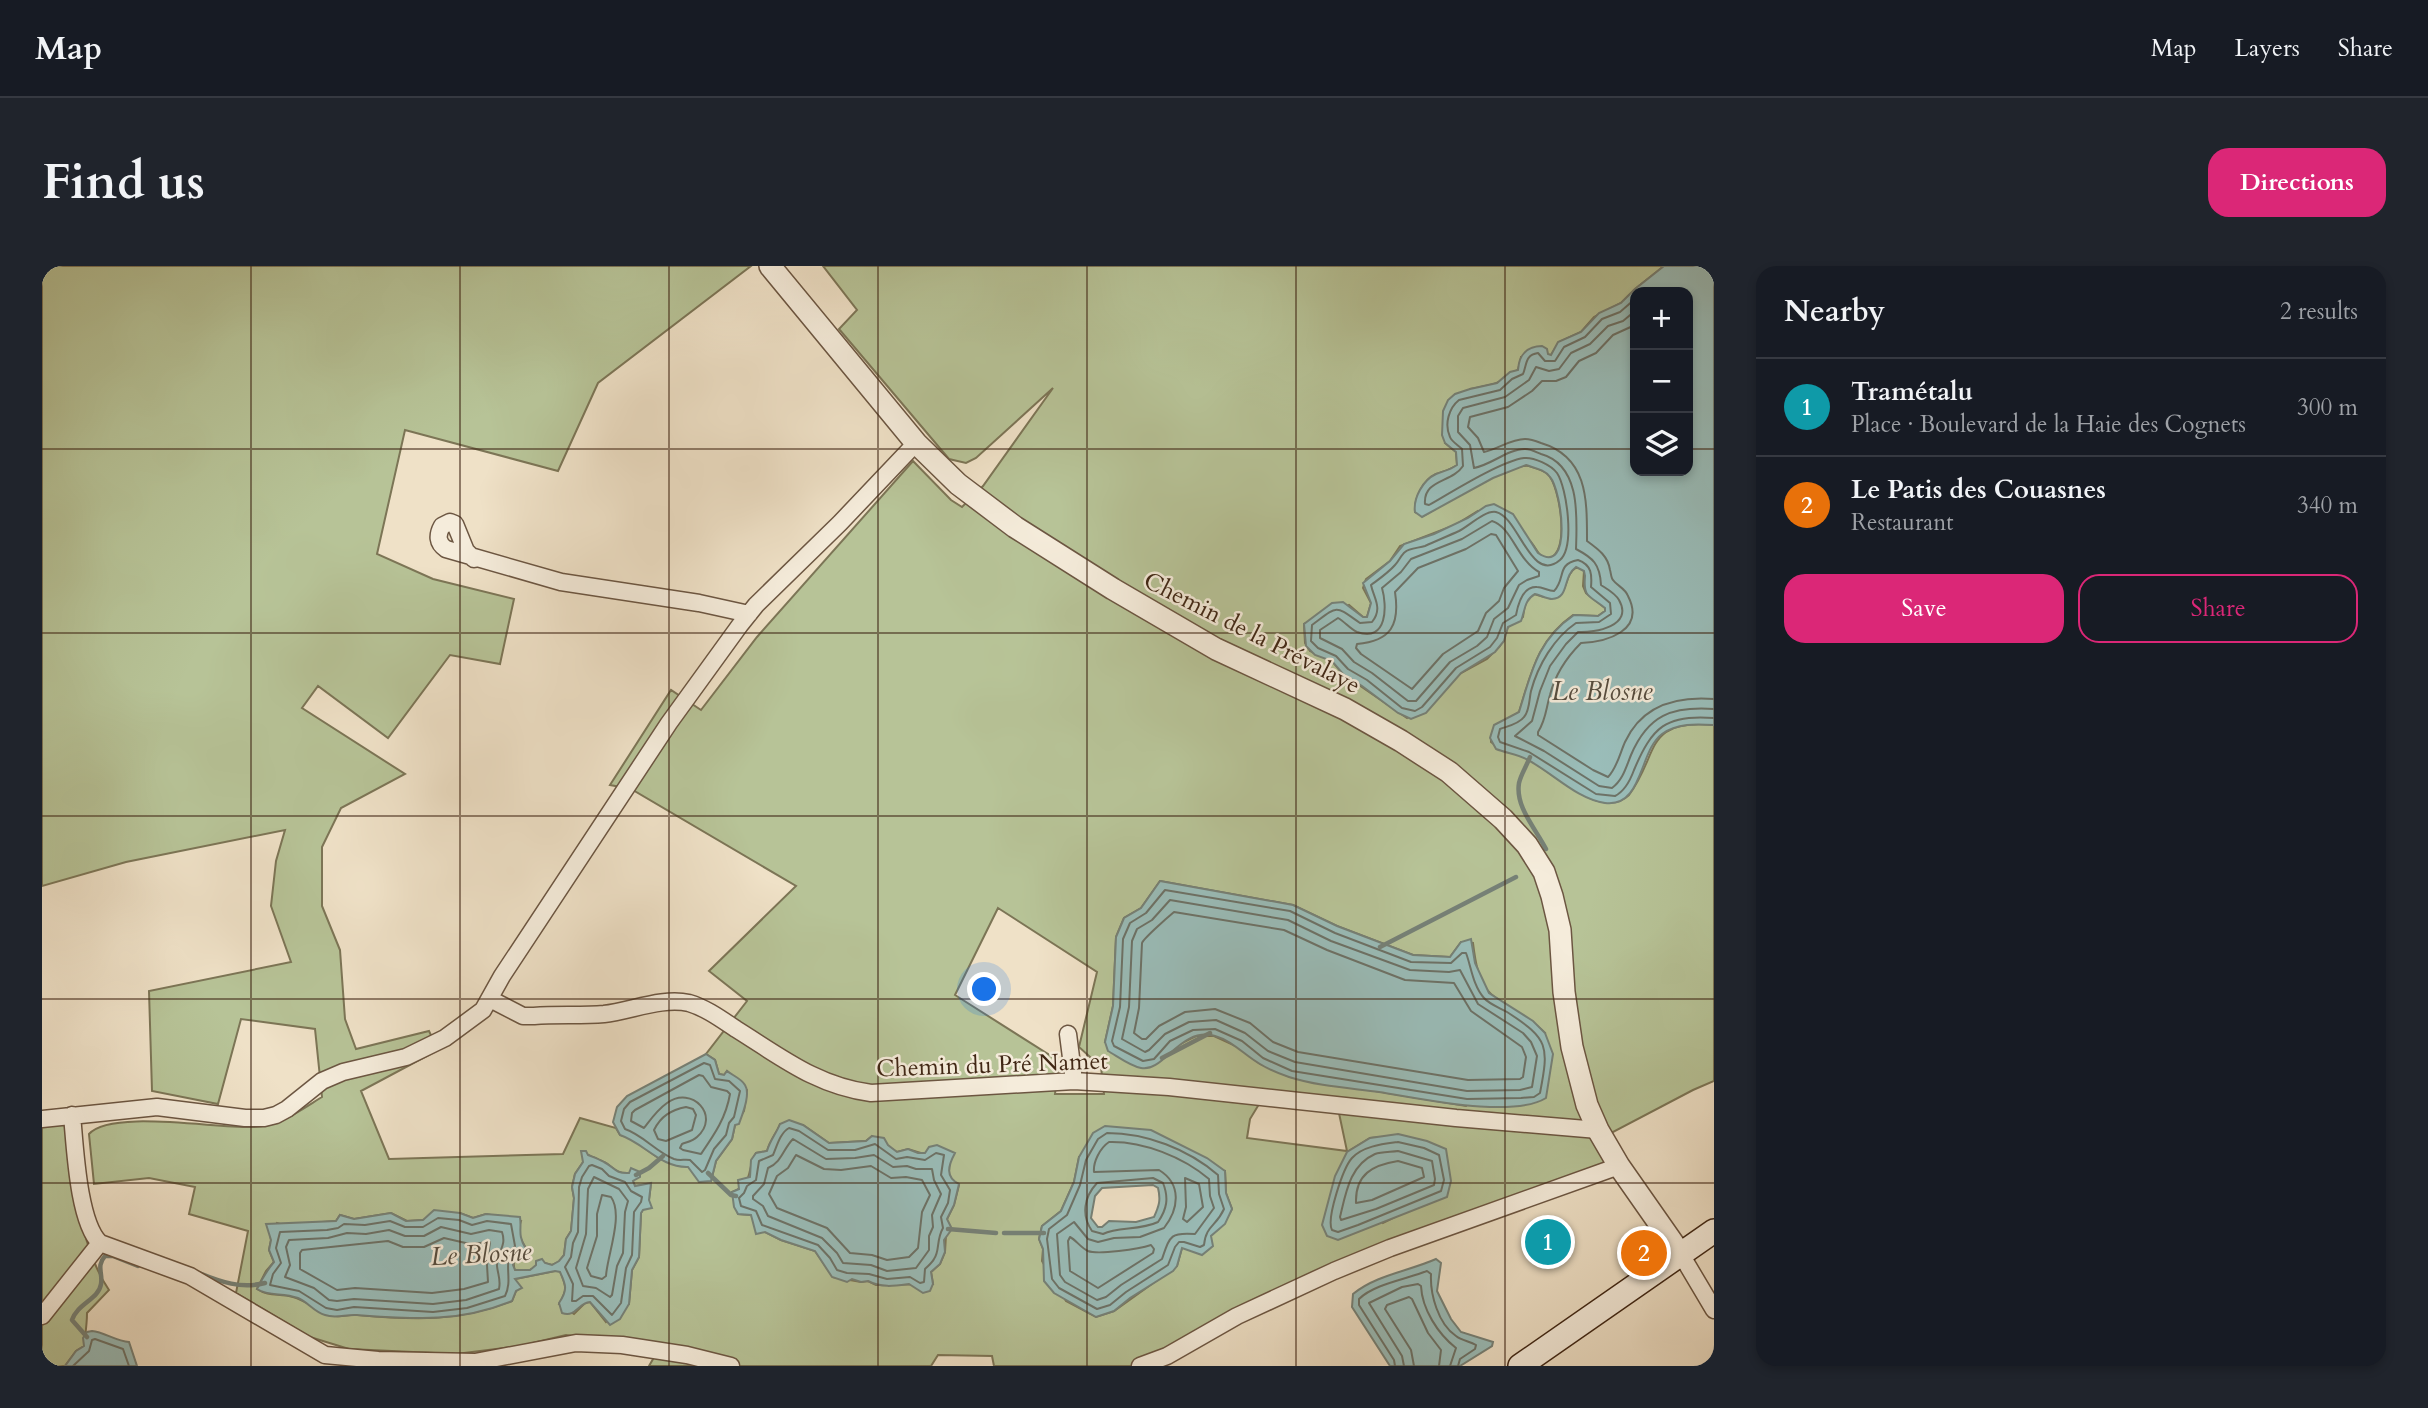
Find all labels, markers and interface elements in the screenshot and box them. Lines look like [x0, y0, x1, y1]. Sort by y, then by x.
text: Map [35, 26, 102, 71]
text: Map [2151, 32, 2197, 65]
text: Layers [2235, 32, 2300, 65]
text: Share [2338, 32, 2393, 65]
button: Directions [2208, 148, 2386, 217]
text: Find us [42, 149, 205, 216]
map controls [1630, 287, 1693, 476]
button: + [1630, 287, 1693, 350]
text: Nearby [1784, 291, 1885, 332]
text: 2 results [2280, 296, 2358, 327]
button: − [1630, 350, 1693, 413]
text: Tramétalu [1851, 374, 1973, 409]
text: 1 [1801, 392, 1813, 423]
text: 300 m [2297, 392, 2358, 423]
text: Place · Boulevard de la Haie des Cognets [1851, 409, 2246, 440]
button: layers [1630, 413, 1693, 476]
text: Le Patis des Couasnes [1851, 472, 2106, 507]
text: 2 [1801, 490, 1813, 521]
text: 340 m [2297, 490, 2358, 521]
text: Restaurant [1851, 507, 1954, 538]
street label: Chemin de la Prévalaye [1138, 564, 1366, 702]
button: Save [1784, 574, 2064, 643]
button: Share [2078, 574, 2358, 643]
water label: Le Blosne [1552, 674, 1653, 709]
your location [967, 972, 1001, 1006]
street label: Chemin du Pré Namet [876, 1044, 1109, 1086]
pin: 1 [1525, 1216, 1571, 1268]
pin: 2 [1621, 1227, 1667, 1279]
water label: Le Blosne [430, 1234, 533, 1274]

